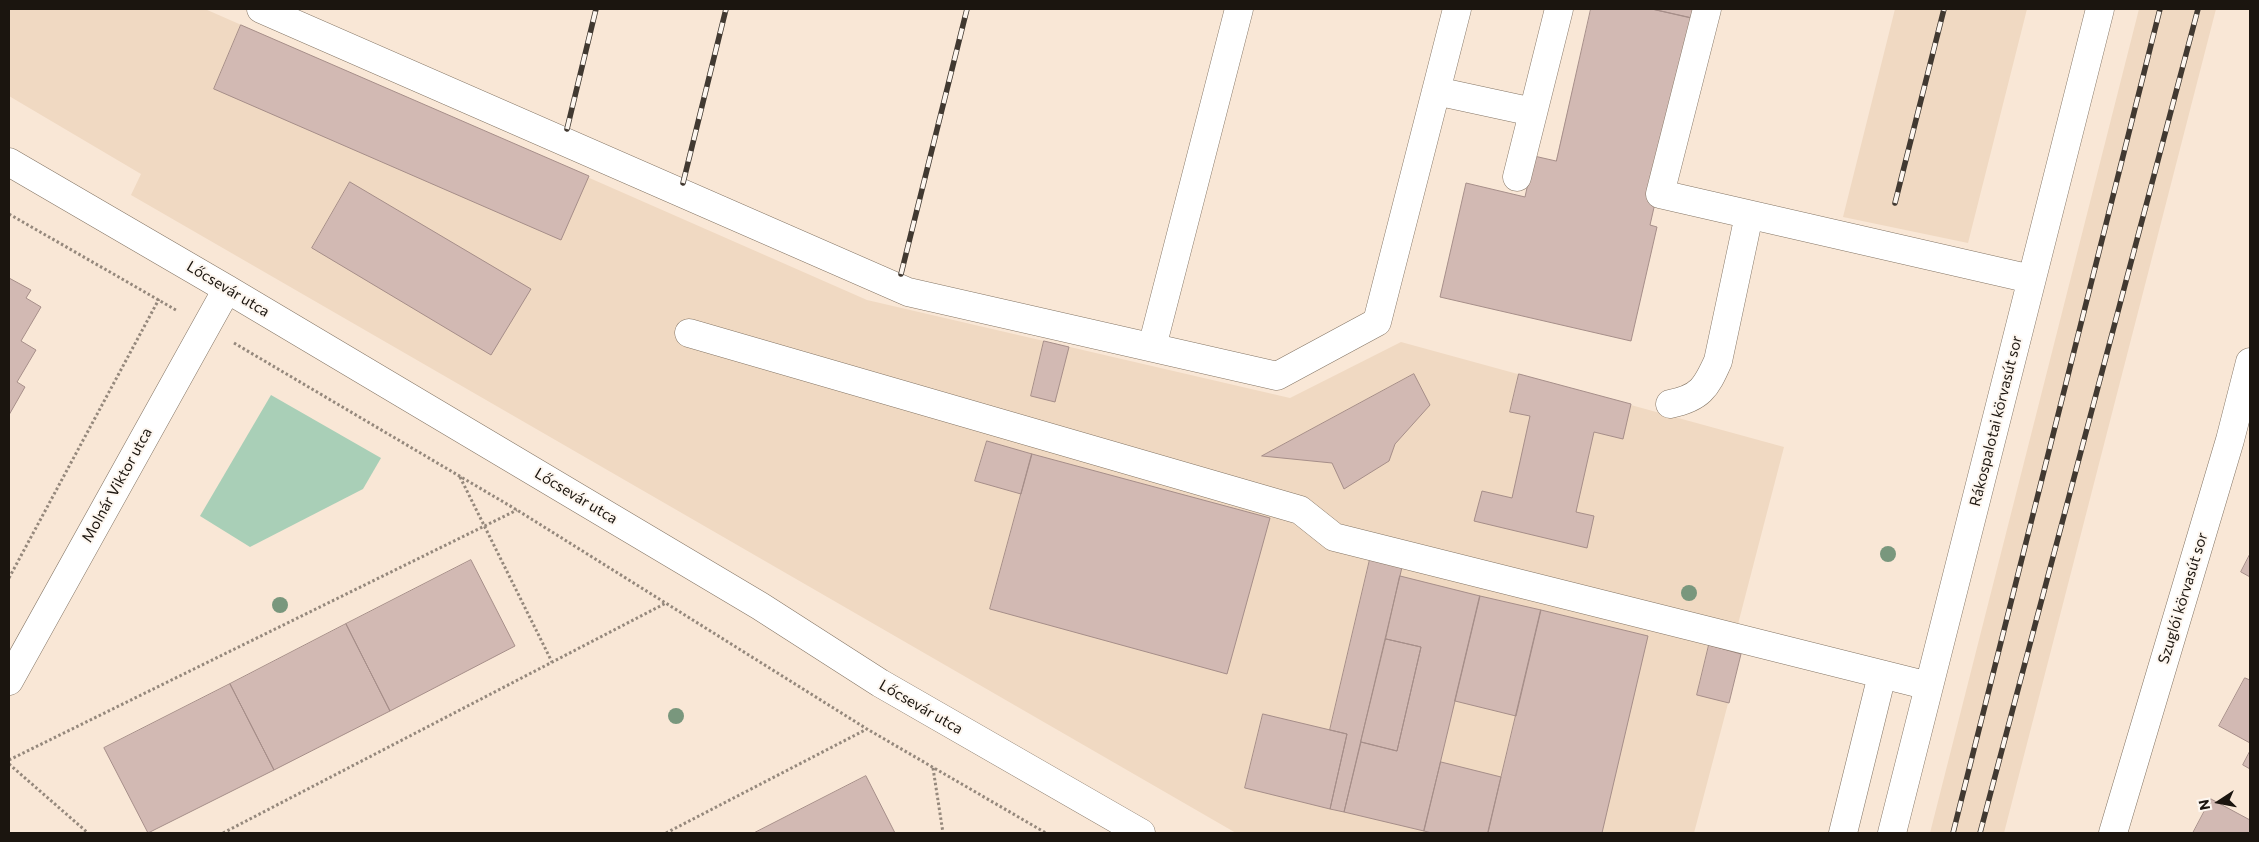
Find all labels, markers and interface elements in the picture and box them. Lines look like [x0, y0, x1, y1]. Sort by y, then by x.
street label: Lőcsevár utca [183, 257, 273, 321]
street label: Rákospalotai körvasút sor [1966, 334, 2026, 508]
street label: Molnár Viktor utca [78, 425, 156, 545]
street label: Lőcsevár utca [531, 464, 621, 528]
street label: Szuglói körvasút sor [2154, 530, 2212, 666]
street label: Lőcsevár utca [876, 676, 966, 738]
north arrow [2194, 777, 2244, 827]
text: N [2194, 798, 2213, 812]

